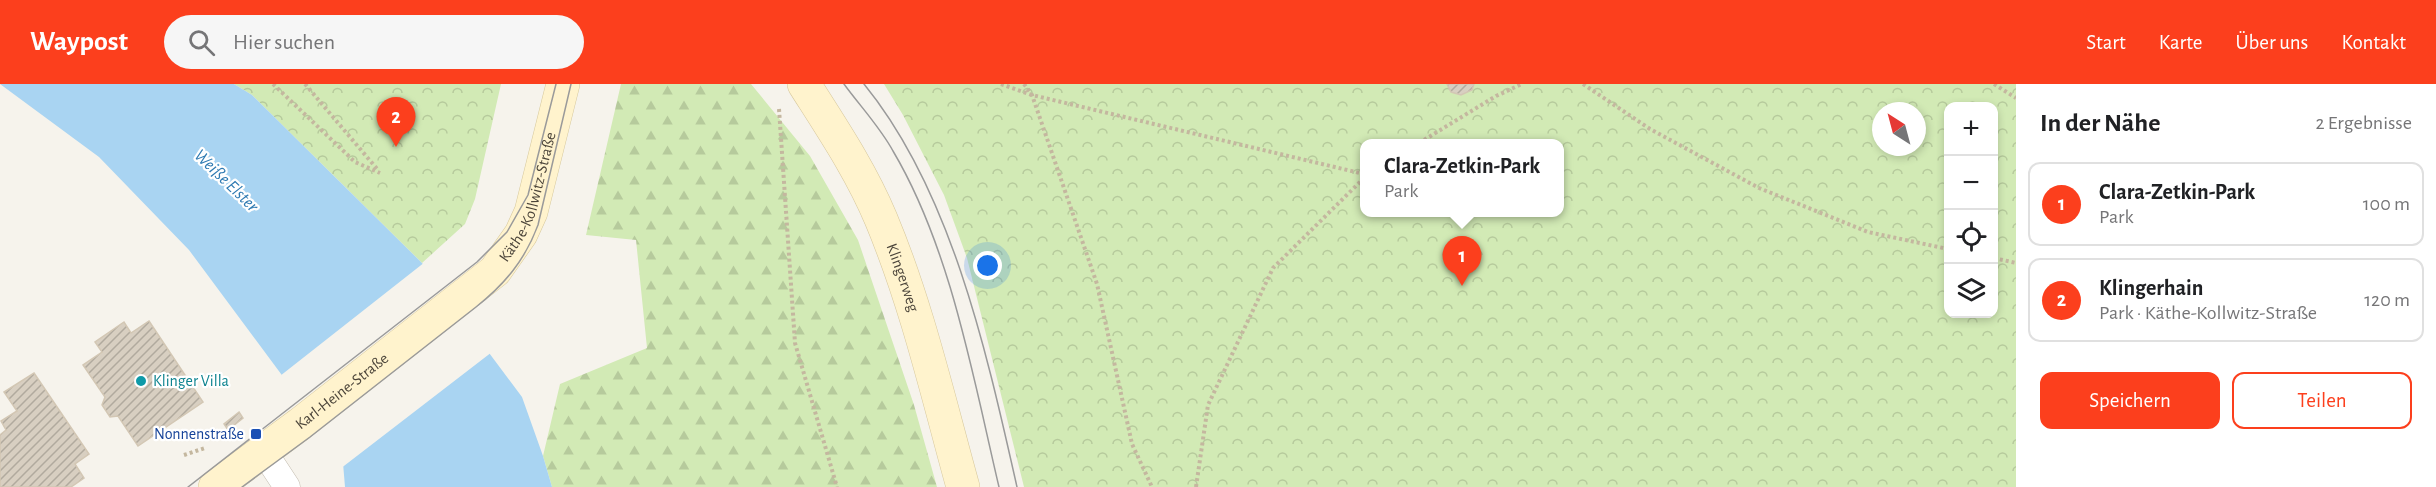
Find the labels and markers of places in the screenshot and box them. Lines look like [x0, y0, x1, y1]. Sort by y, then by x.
pin: 2 [376, 98, 416, 147]
pin: 1 [1442, 236, 1482, 286]
place label: Klinger Villa [153, 373, 229, 389]
marker: Klinger Villa [134, 374, 148, 388]
place label: Nonnenstraße [154, 426, 244, 442]
marker: Nonnenstraße [249, 427, 263, 441]

